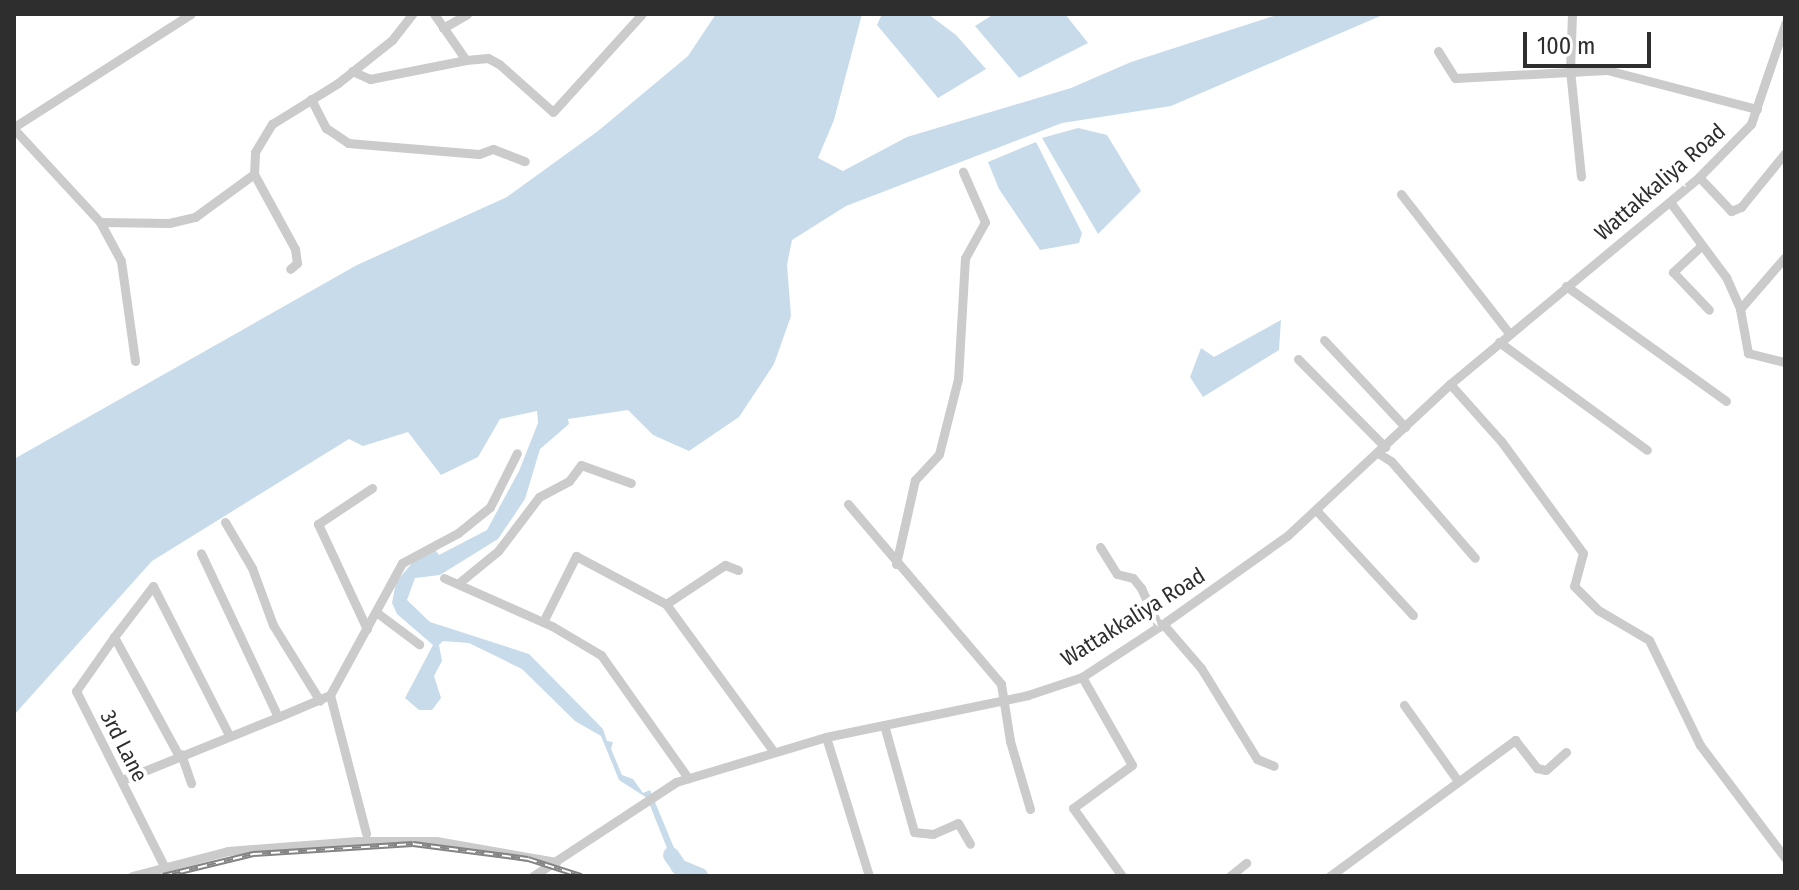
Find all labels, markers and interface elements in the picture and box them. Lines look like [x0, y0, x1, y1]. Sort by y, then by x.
scale bar [1527, 16, 1655, 66]
text: 100 m [1537, 32, 1595, 60]
street label: Wattakkaliya Road [1589, 118, 1731, 246]
street label: Wattakkaliya Road [1056, 562, 1210, 672]
street label: 3rd Lane [95, 706, 153, 786]

